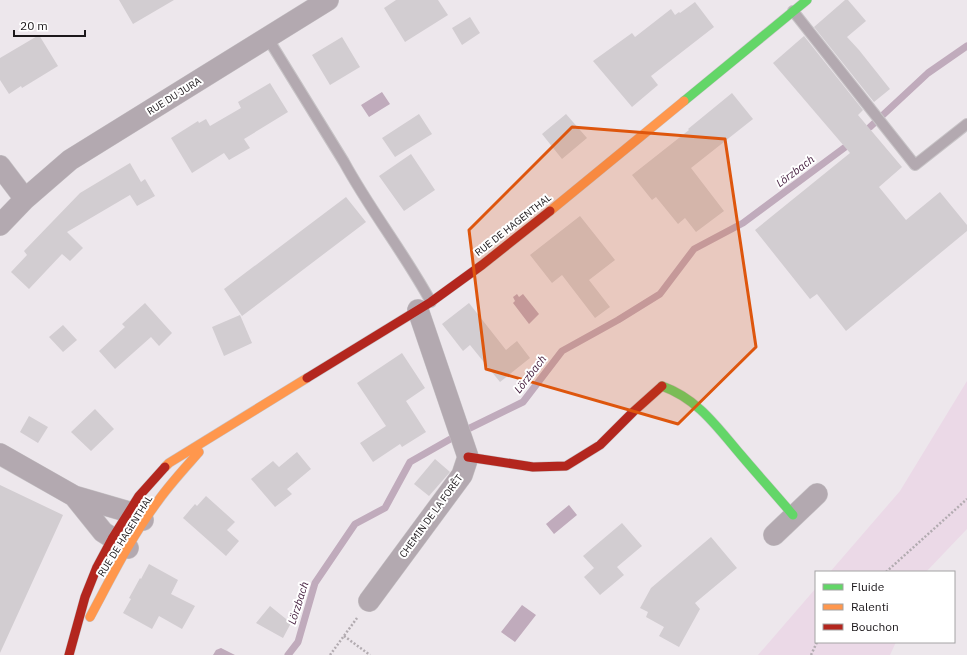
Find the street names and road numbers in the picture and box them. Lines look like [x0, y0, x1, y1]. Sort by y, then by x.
street label: RUE DU JURA [144, 74, 204, 118]
street label: RUE DE HAGENTHAL [472, 191, 554, 259]
street label: CHEMIN DE LA FORÊT [396, 472, 466, 560]
street label: RUE DE HAGENTHAL [95, 493, 155, 579]

